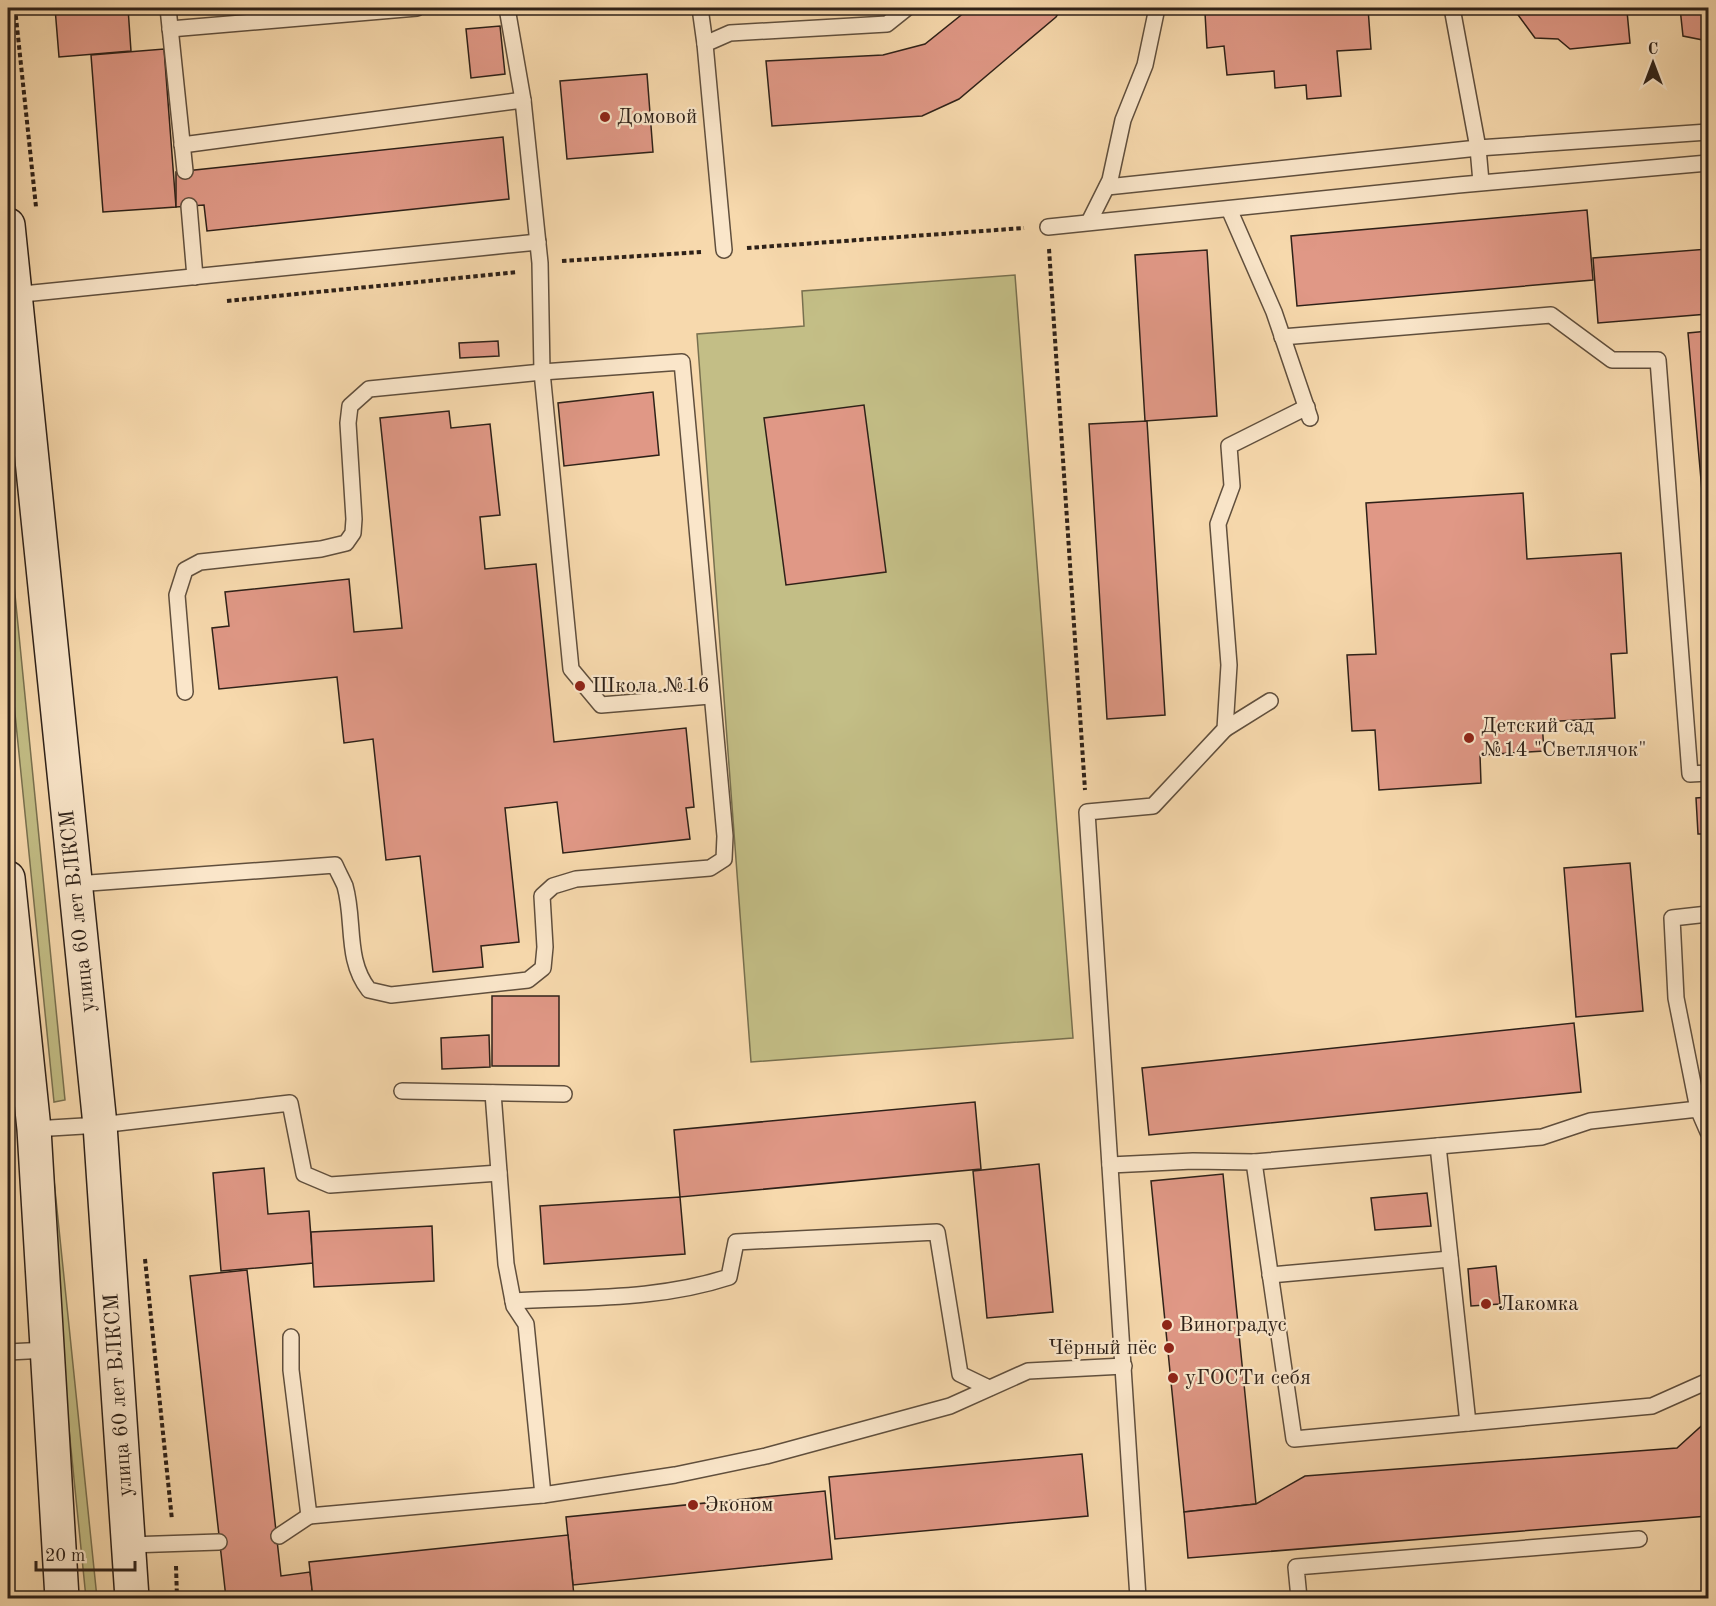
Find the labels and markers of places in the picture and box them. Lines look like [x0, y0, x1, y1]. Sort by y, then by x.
place label: Домовой [617, 107, 697, 128]
marker: Домовой [598, 110, 612, 124]
place label: Школа №16 [592, 676, 710, 697]
marker: Школа №16 [573, 679, 587, 693]
place label: Детский сад №14 "Светлячок" [1481, 716, 1647, 761]
marker: Детский сад №14 "Светлячок" [1462, 731, 1476, 745]
place label: Лакомка [1498, 1294, 1579, 1315]
marker: Лакомка [1479, 1297, 1493, 1311]
place label: Виноградус [1179, 1315, 1287, 1336]
marker: Виноградус [1160, 1318, 1174, 1332]
place label: Чёрный пёс [1048, 1338, 1157, 1359]
marker: Чёрный пёс [1162, 1341, 1176, 1355]
place label: уГОСТи себя [1185, 1368, 1311, 1389]
marker: уГОСТи себя [1166, 1371, 1180, 1385]
place label: Эконом [705, 1495, 773, 1516]
marker: Эконом [686, 1498, 700, 1512]

